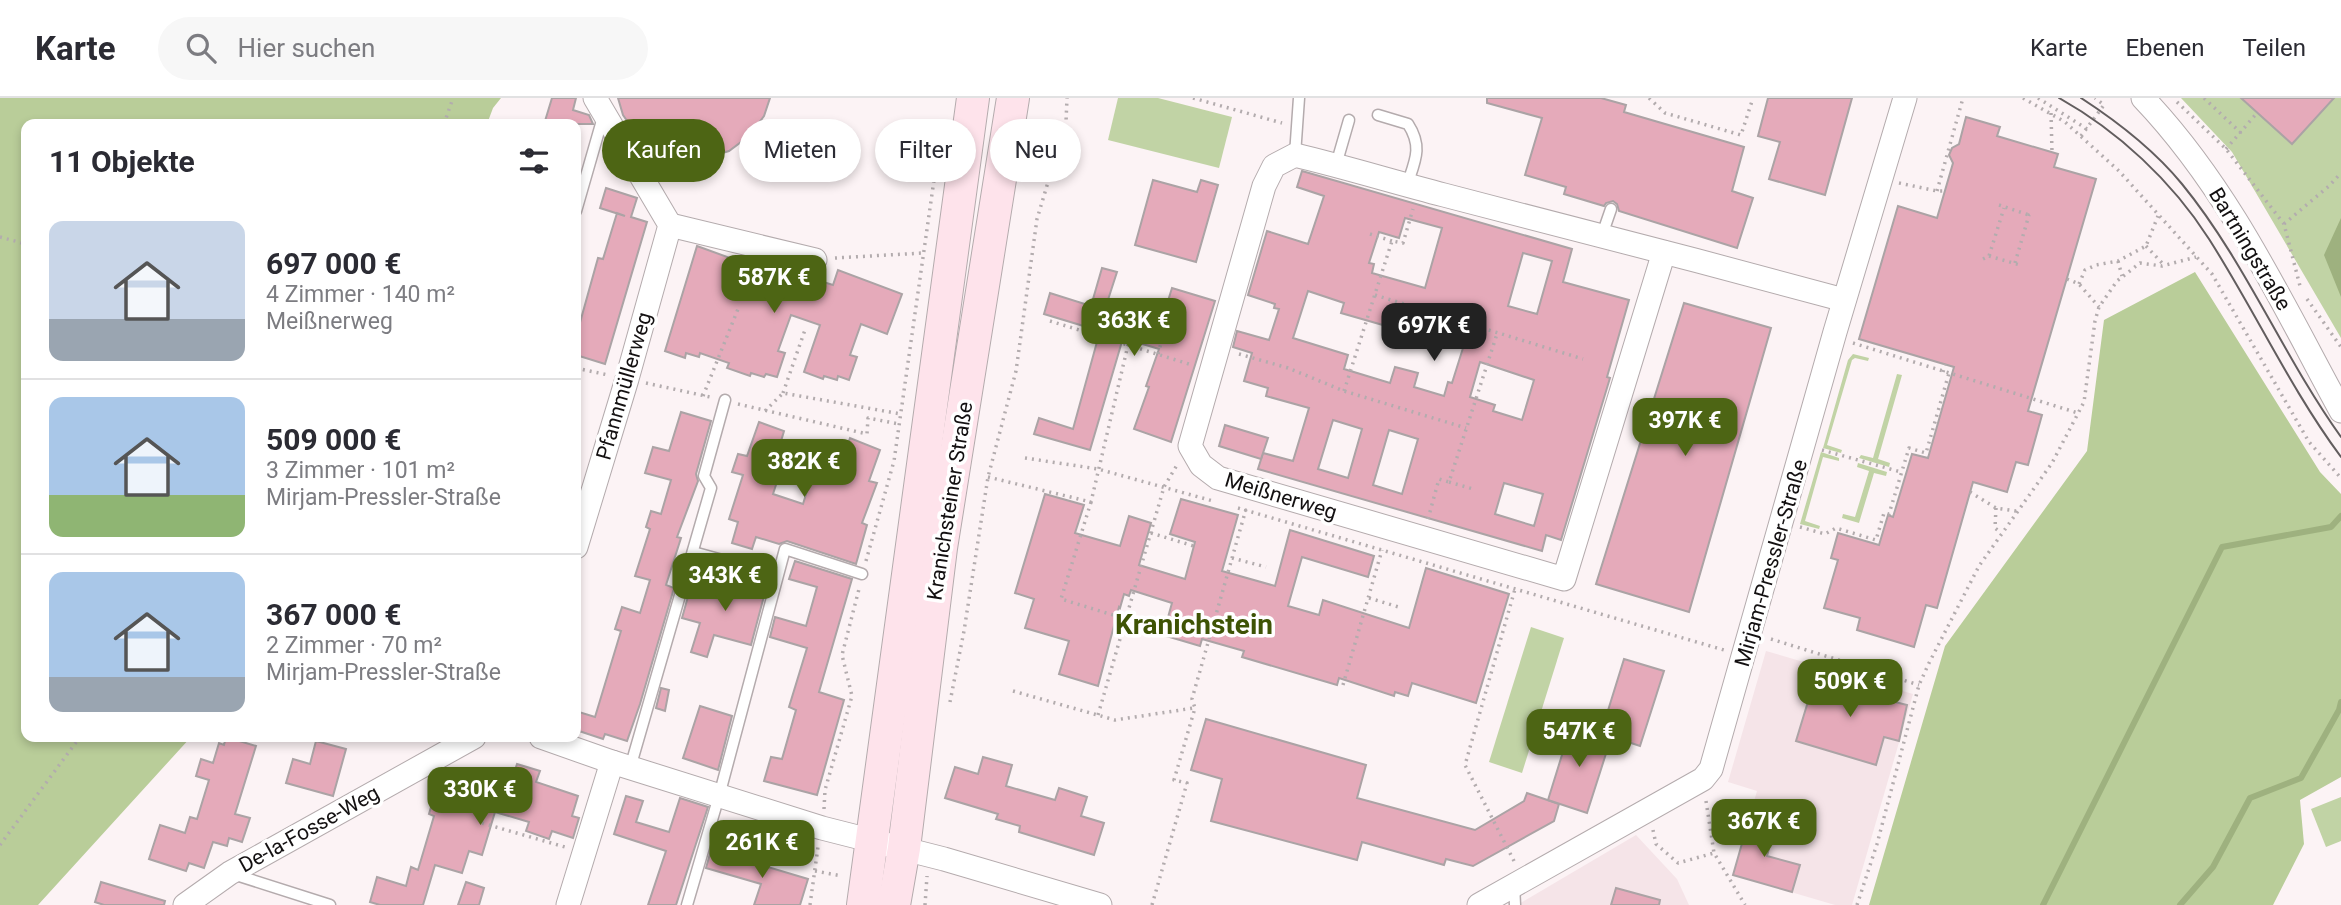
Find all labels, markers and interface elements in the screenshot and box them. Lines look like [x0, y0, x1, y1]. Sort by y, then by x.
search box [158, 17, 648, 80]
text: Karte [35, 29, 116, 68]
icon: search [182, 29, 220, 67]
text: Hier suchen [238, 33, 375, 63]
text: Karte [2030, 34, 2087, 62]
text: Ebenen [2125, 34, 2204, 62]
text: Teilen [2242, 34, 2306, 62]
chip: Kaufen [602, 119, 725, 182]
chip: Mieten [739, 119, 861, 182]
chip: Filter [875, 119, 976, 182]
chip: Neu [990, 119, 1081, 182]
icon: filters [515, 142, 553, 180]
text: 11 Objekte [49, 144, 195, 179]
street label: Bartningstraße [2204, 183, 2296, 315]
text: 697 000 € [266, 246, 401, 281]
icon: home [105, 249, 189, 333]
pin: 587K € [717, 256, 831, 315]
text: 587K € [737, 264, 811, 291]
text: 4 Zimmer · 140 m² [266, 281, 455, 308]
pin: 363K € [1077, 299, 1191, 358]
pin: 697K € [1377, 303, 1491, 363]
text: 363K € [1097, 307, 1171, 334]
text: Meißnerweg [266, 308, 393, 335]
street label: Pfannmüllerweg [591, 309, 657, 463]
text: 697K € [1397, 312, 1471, 339]
pin: 397K € [1628, 398, 1742, 458]
street label: Kranichsteiner Straße [922, 400, 978, 602]
text: 397K € [1648, 407, 1722, 434]
text: 509 000 € [266, 422, 401, 457]
icon: home [105, 425, 189, 509]
pin: 382K € [747, 440, 861, 499]
text: 382K € [767, 448, 841, 475]
text: 3 Zimmer · 101 m² [266, 457, 455, 484]
street label: Mirjam-Pressler-Straße [1730, 457, 1812, 669]
street label: Meißnerweg [1222, 468, 1340, 524]
text: Mirjam-Pressler-Straße [266, 484, 501, 511]
pin: 343K € [668, 554, 782, 613]
text: 343K € [688, 562, 762, 589]
text: 367 000 € [266, 597, 401, 632]
icon: home [105, 600, 189, 684]
district label: Kranichstein [1115, 608, 1273, 641]
text: 2 Zimmer · 70 m² [266, 632, 442, 659]
text: Mirjam-Pressler-Straße [266, 659, 501, 686]
pin: 509K € [1793, 660, 1907, 719]
text: 509K € [1813, 668, 1887, 695]
pin: 547K € [1522, 710, 1636, 769]
text: 547K € [1542, 718, 1616, 745]
pin: 330K € [423, 768, 537, 827]
text: 330K € [443, 776, 517, 803]
street label: De-la-Fosse-Weg [235, 781, 383, 877]
pin: 367K € [1707, 800, 1821, 859]
text: 367K € [1727, 808, 1801, 835]
pin: 261K € [705, 820, 819, 880]
text: 261K € [725, 829, 799, 856]

